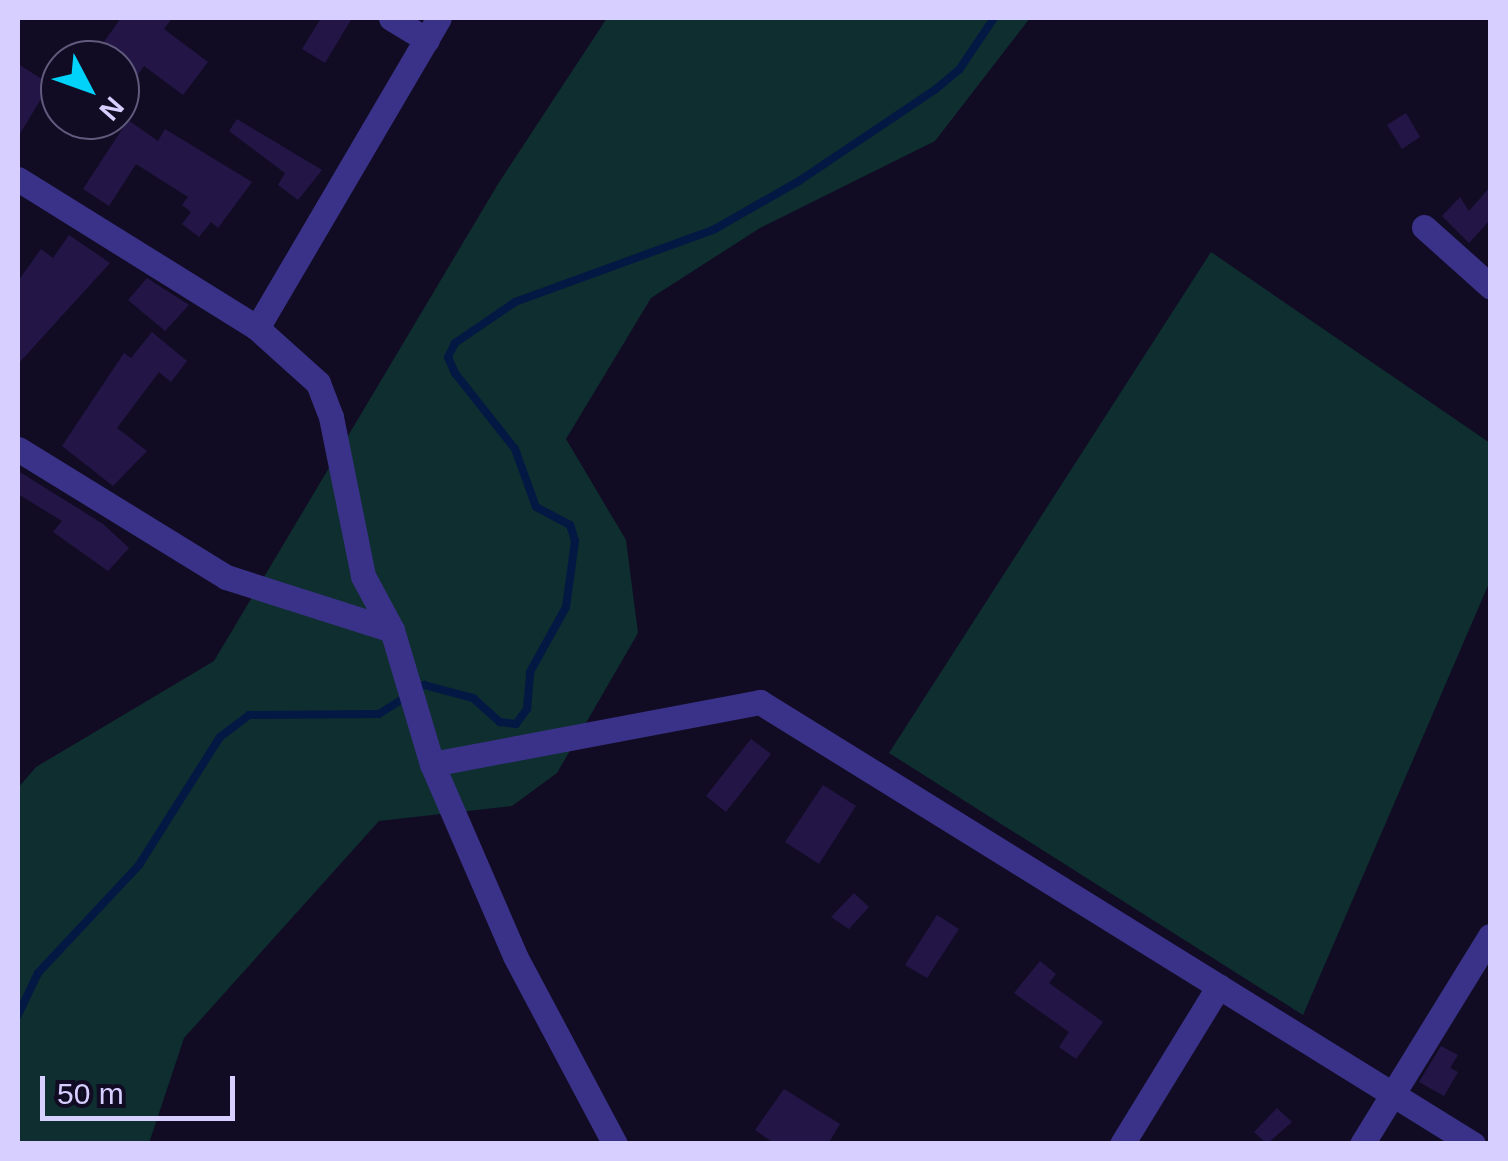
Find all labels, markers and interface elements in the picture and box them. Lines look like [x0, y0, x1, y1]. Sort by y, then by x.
north arrow [40, 40, 140, 140]
text: N [93, 91, 130, 126]
scale bar [45, 1056, 240, 1118]
text: 50 m [57, 1077, 124, 1110]

